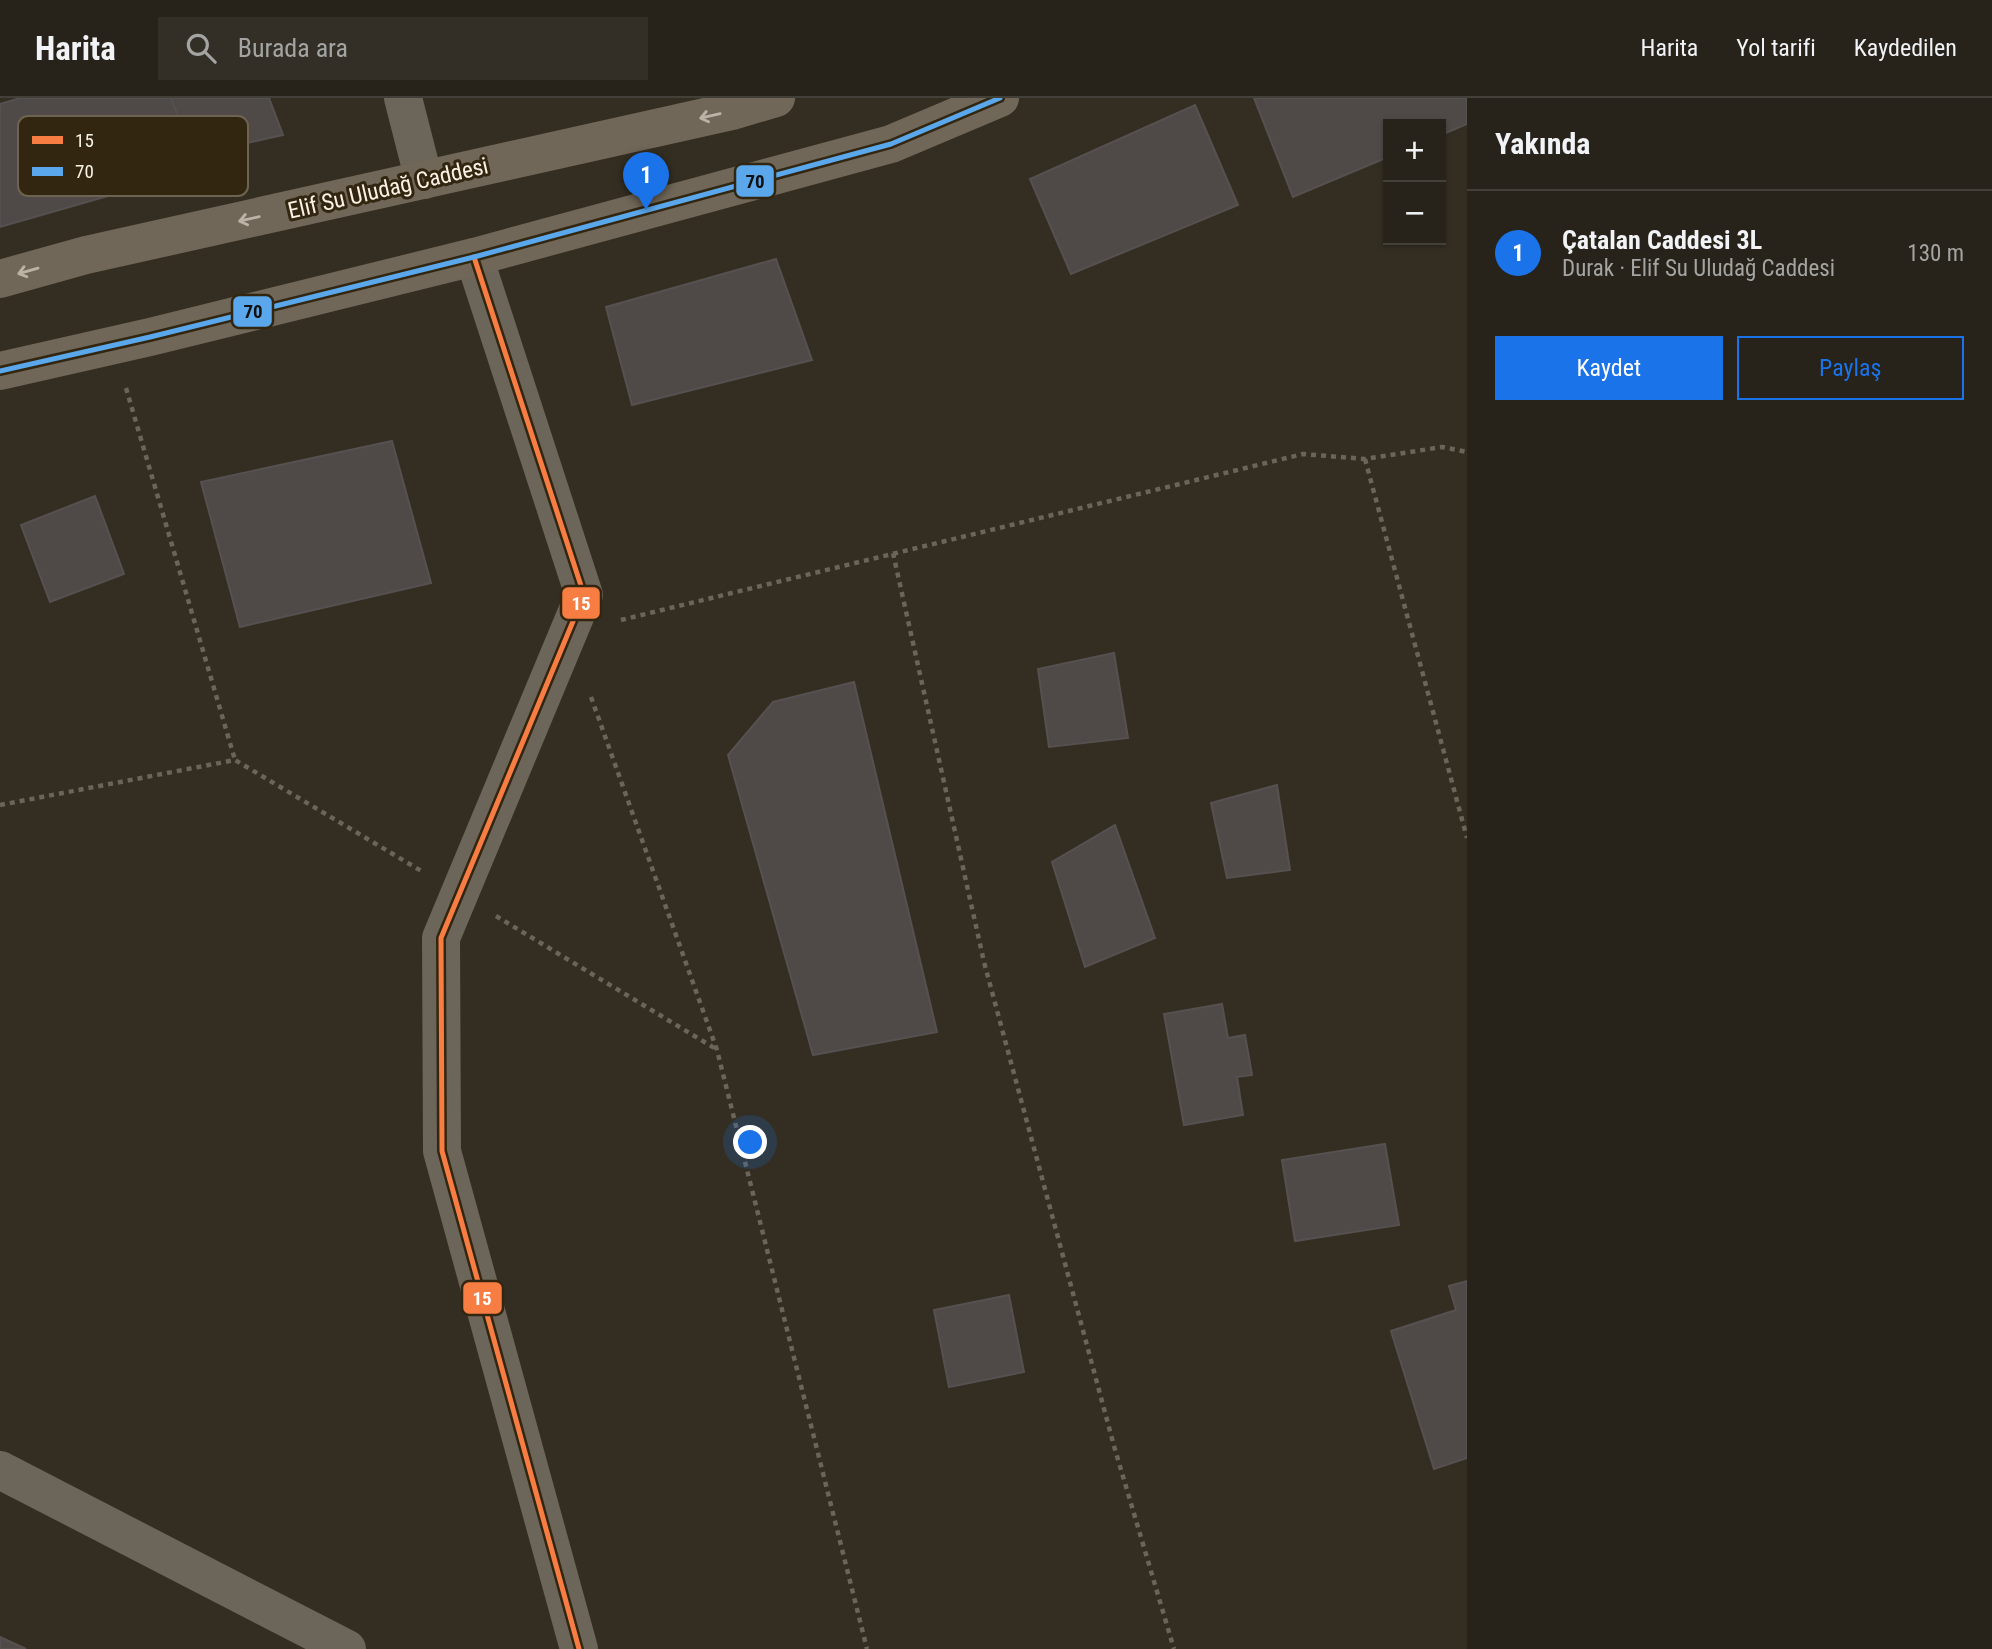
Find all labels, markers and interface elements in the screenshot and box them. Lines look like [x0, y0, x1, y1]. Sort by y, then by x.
search box [158, 17, 648, 80]
text: Harita [35, 29, 116, 68]
icon: search [182, 29, 220, 67]
text: Burada ara [238, 33, 348, 63]
text: Harita [1641, 34, 1698, 62]
text: Yol tarifi [1736, 34, 1816, 62]
text: Kaydedilen [1854, 34, 1957, 62]
one-way arrow [699, 110, 722, 123]
legend [18, 116, 248, 196]
map controls [1383, 119, 1446, 245]
button: + [1383, 119, 1446, 182]
text: Yakında [1495, 126, 1590, 161]
text: 15 [75, 129, 94, 152]
street label: Elif Su Uludağ Caddesi [285, 152, 491, 225]
pin: 1 [623, 152, 669, 210]
text: 70 [75, 160, 94, 183]
line badge: 70 [735, 164, 775, 198]
text: 70 [745, 170, 765, 193]
button: − [1383, 182, 1446, 245]
one-way arrow [238, 212, 261, 226]
text: Çatalan Caddesi 3L [1562, 225, 1762, 255]
text: 1 [1512, 240, 1524, 267]
text: 130 m [1907, 240, 1964, 267]
text: Durak · Elif Su Uludağ Caddesi [1562, 255, 1835, 282]
one-way arrow [17, 266, 39, 279]
line badge: 70 [232, 295, 273, 328]
text: 70 [243, 300, 263, 323]
button: Kaydet [1495, 336, 1723, 400]
button: Paylaş [1737, 336, 1964, 400]
line badge: 15 [561, 586, 601, 620]
text: 15 [571, 592, 591, 615]
your location [733, 1125, 767, 1159]
line badge: 15 [462, 1281, 503, 1315]
text: 15 [472, 1287, 492, 1310]

